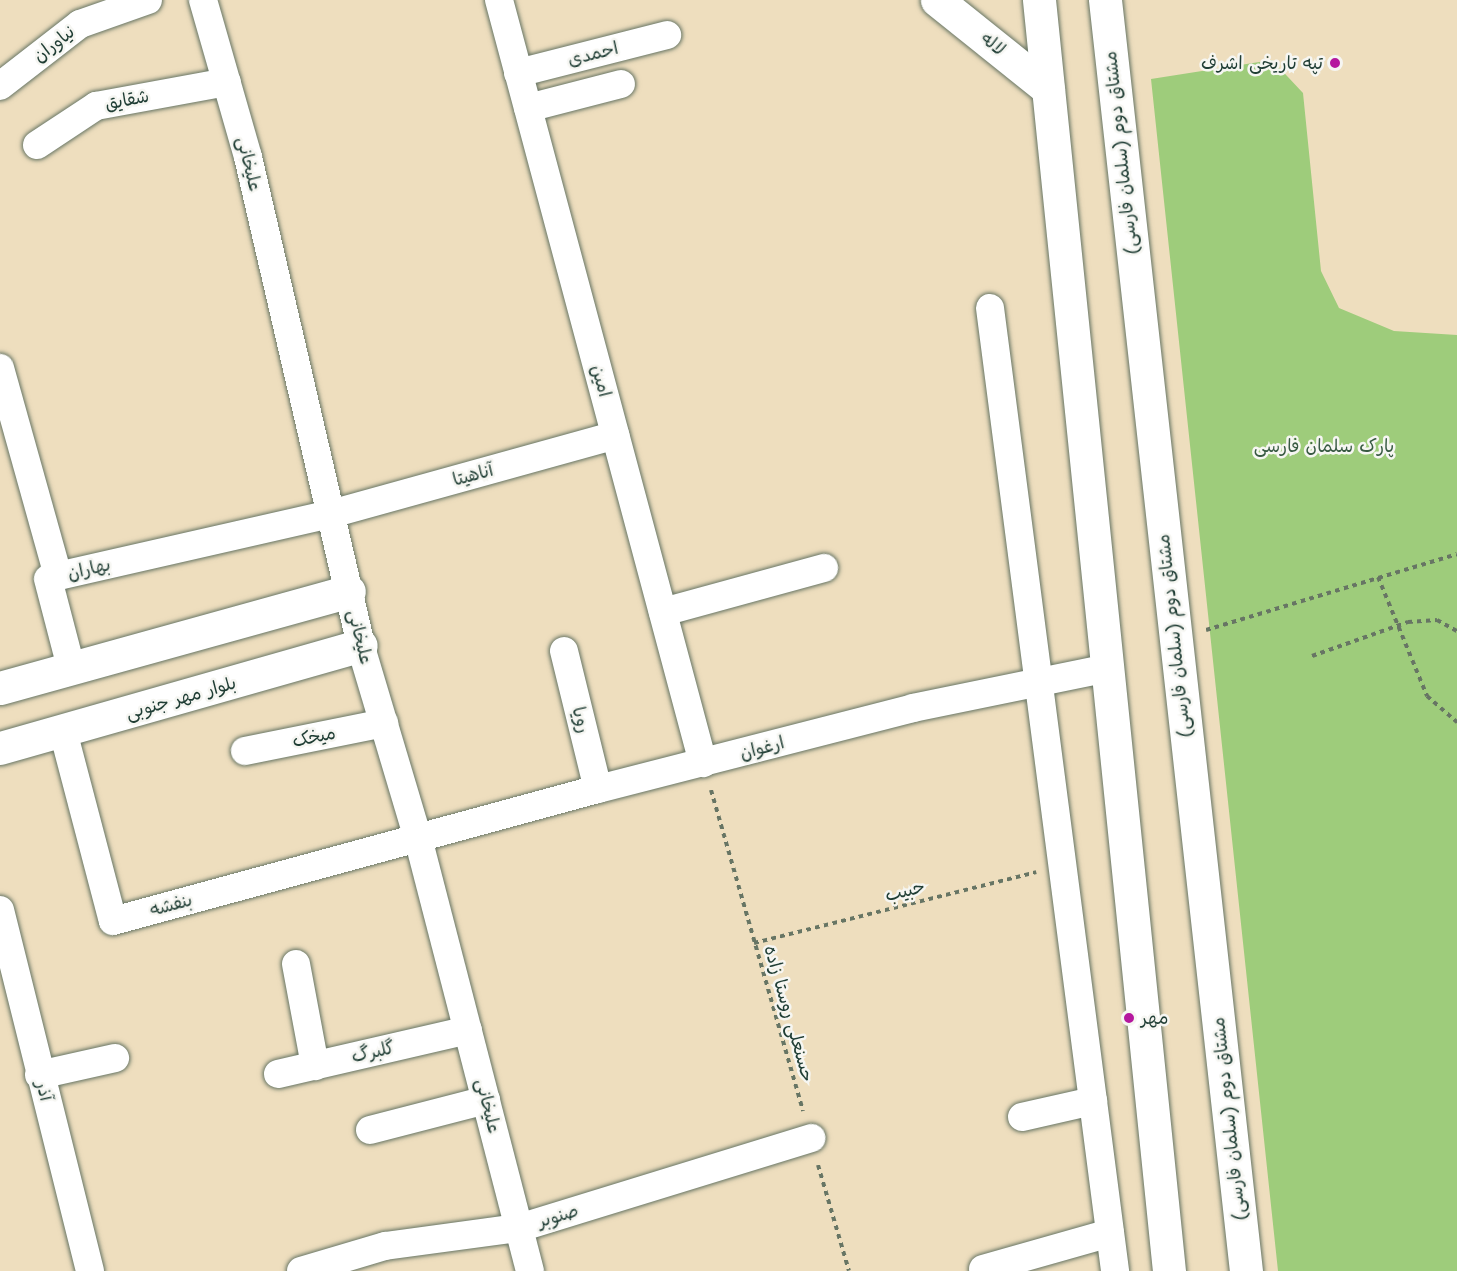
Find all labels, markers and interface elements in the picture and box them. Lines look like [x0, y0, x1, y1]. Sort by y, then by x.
street label: نیاوران [29, 21, 79, 67]
street label: لاله [976, 28, 1010, 60]
street label: احمدی [565, 37, 621, 71]
street label: مشتاق دوم (سلمان فارسی) [1100, 50, 1142, 256]
place label: تپه تاریخی اشرف [1201, 52, 1323, 74]
marker: تپه تاریخی اشرف [1328, 56, 1342, 70]
street label: شقایق [103, 85, 151, 115]
street label: علیخانی [232, 134, 266, 194]
street label: امین [586, 363, 616, 399]
park label: پارک سلمان فارسی [1254, 435, 1394, 457]
street label: آناهیتا [450, 459, 496, 491]
street label: مشتاق دوم (سلمان فارسی) [1153, 533, 1195, 739]
street label: بهاران [65, 554, 113, 584]
street label: علیخانی [343, 607, 377, 667]
street label: بلوار مهر جنوبی [123, 672, 239, 724]
street label: رویا [567, 705, 595, 735]
street label: میخک [290, 722, 338, 752]
street label: ارغوان [737, 732, 787, 764]
street label: حبیب [883, 876, 927, 906]
street label: بنفشه [147, 889, 195, 921]
street label: حسنعلی روستا زاده [759, 943, 819, 1083]
place label: مهر [1141, 1007, 1168, 1029]
marker: مهر [1122, 1011, 1136, 1025]
street label: مشتاق دوم (سلمان فارسی) [1208, 1016, 1250, 1222]
street label: گلبرگ [349, 1037, 397, 1067]
street label: علیخانی [471, 1076, 505, 1136]
street label: آذر [31, 1079, 57, 1103]
street label: صنوبر [535, 1200, 581, 1232]

